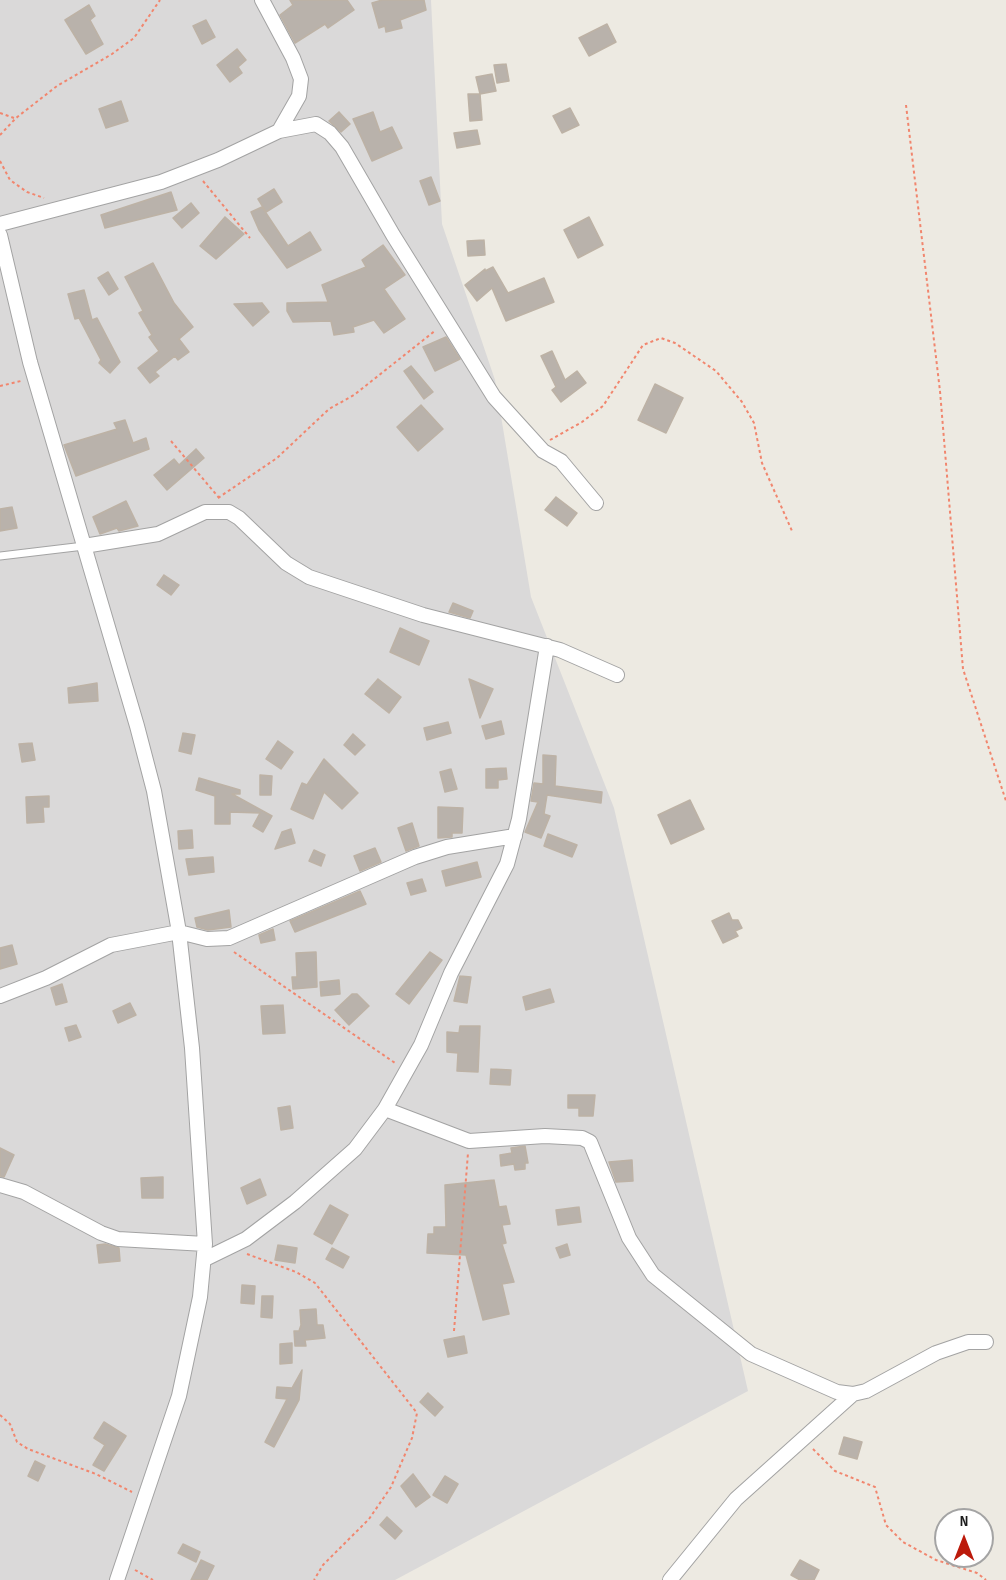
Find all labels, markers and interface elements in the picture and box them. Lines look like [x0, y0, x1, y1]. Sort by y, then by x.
north arrow [934, 1508, 994, 1568]
text: N [960, 1512, 968, 1531]

